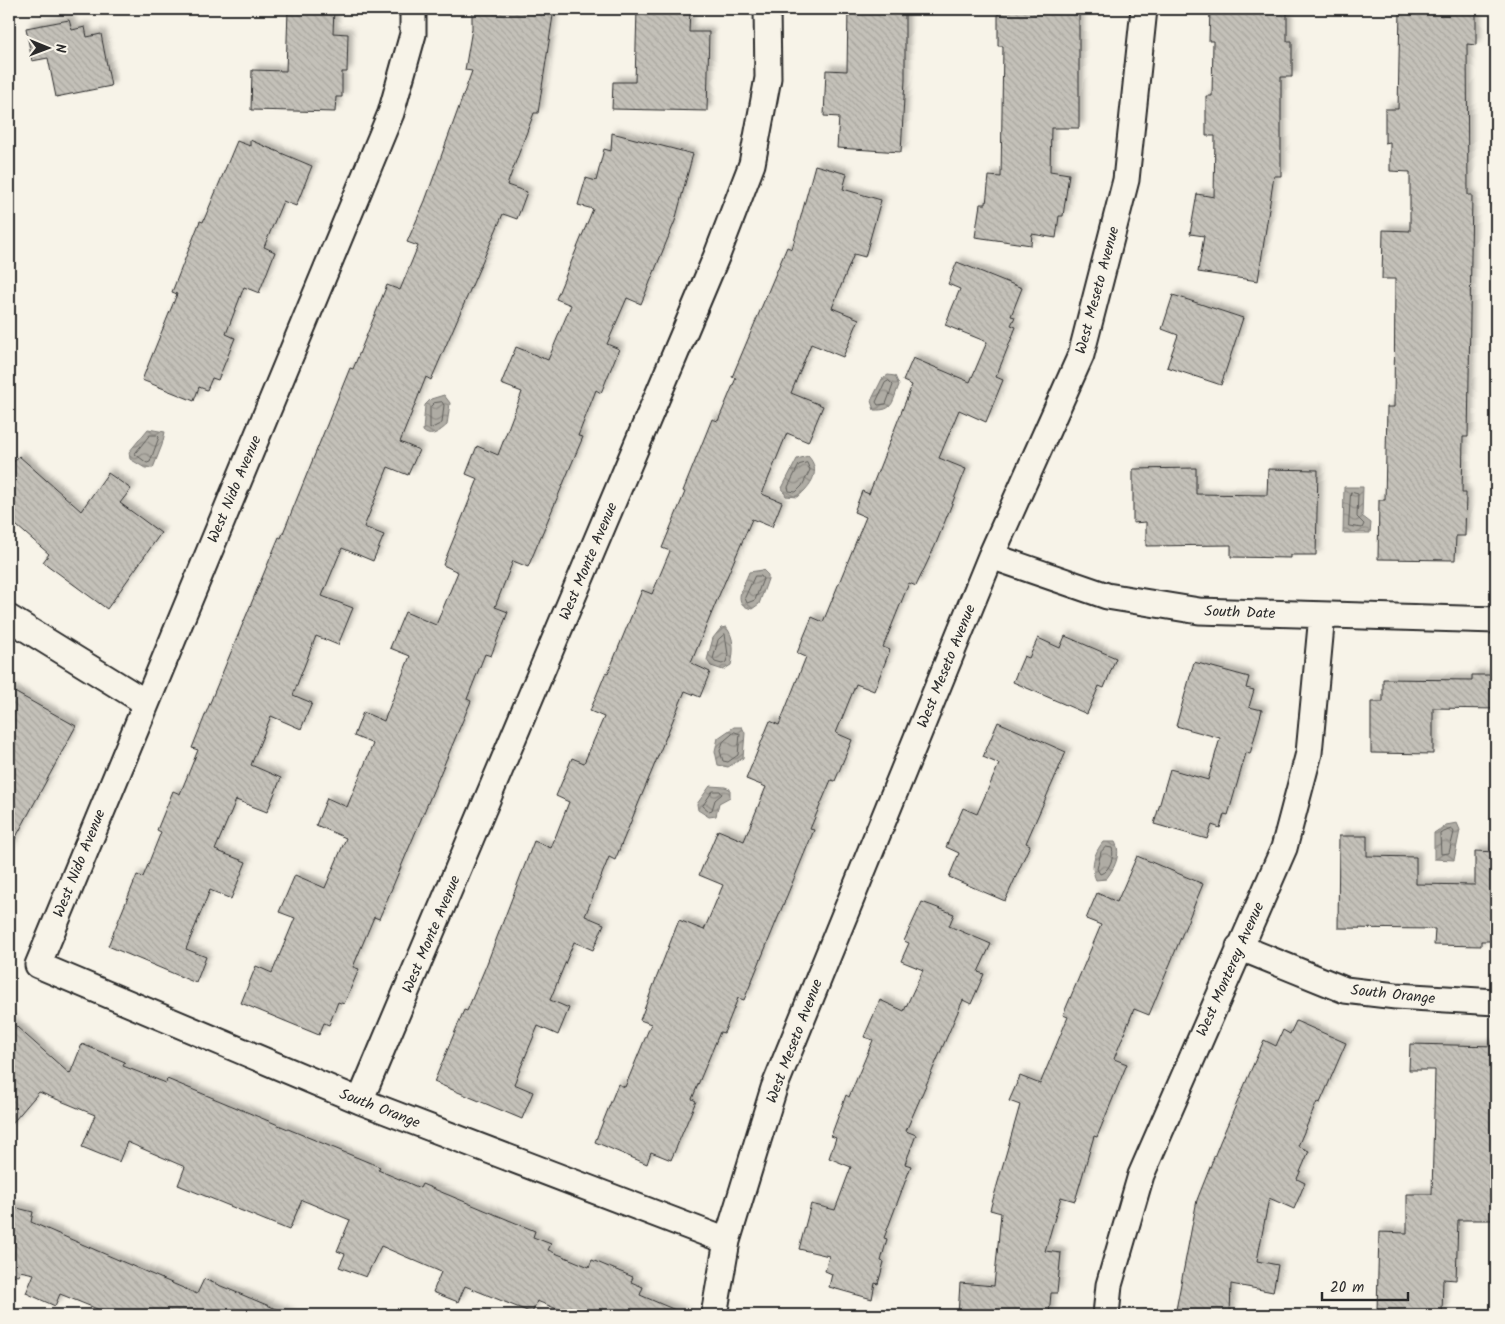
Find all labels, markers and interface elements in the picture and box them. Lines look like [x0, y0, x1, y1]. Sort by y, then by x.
north arrow [22, 22, 72, 72]
text: N [49, 44, 71, 53]
street label: West Meseto Avenue [1069, 224, 1127, 357]
street label: West Nido Avenue [201, 432, 269, 547]
street label: West Monte Avenue [553, 498, 625, 624]
street label: South Date [1204, 600, 1276, 626]
street label: West Meseto Avenue [911, 601, 983, 732]
street label: West Nido Avenue [47, 805, 113, 921]
street label: West Monte Avenue [396, 871, 468, 997]
street label: West Monterey Avenue [1191, 898, 1271, 1040]
street label: West Meseto Avenue [760, 976, 830, 1107]
street label: South Orange [1349, 979, 1437, 1011]
street label: South Orange [336, 1083, 424, 1135]
scale bar [1322, 1269, 1409, 1301]
text: 20 m [1330, 1276, 1364, 1300]

